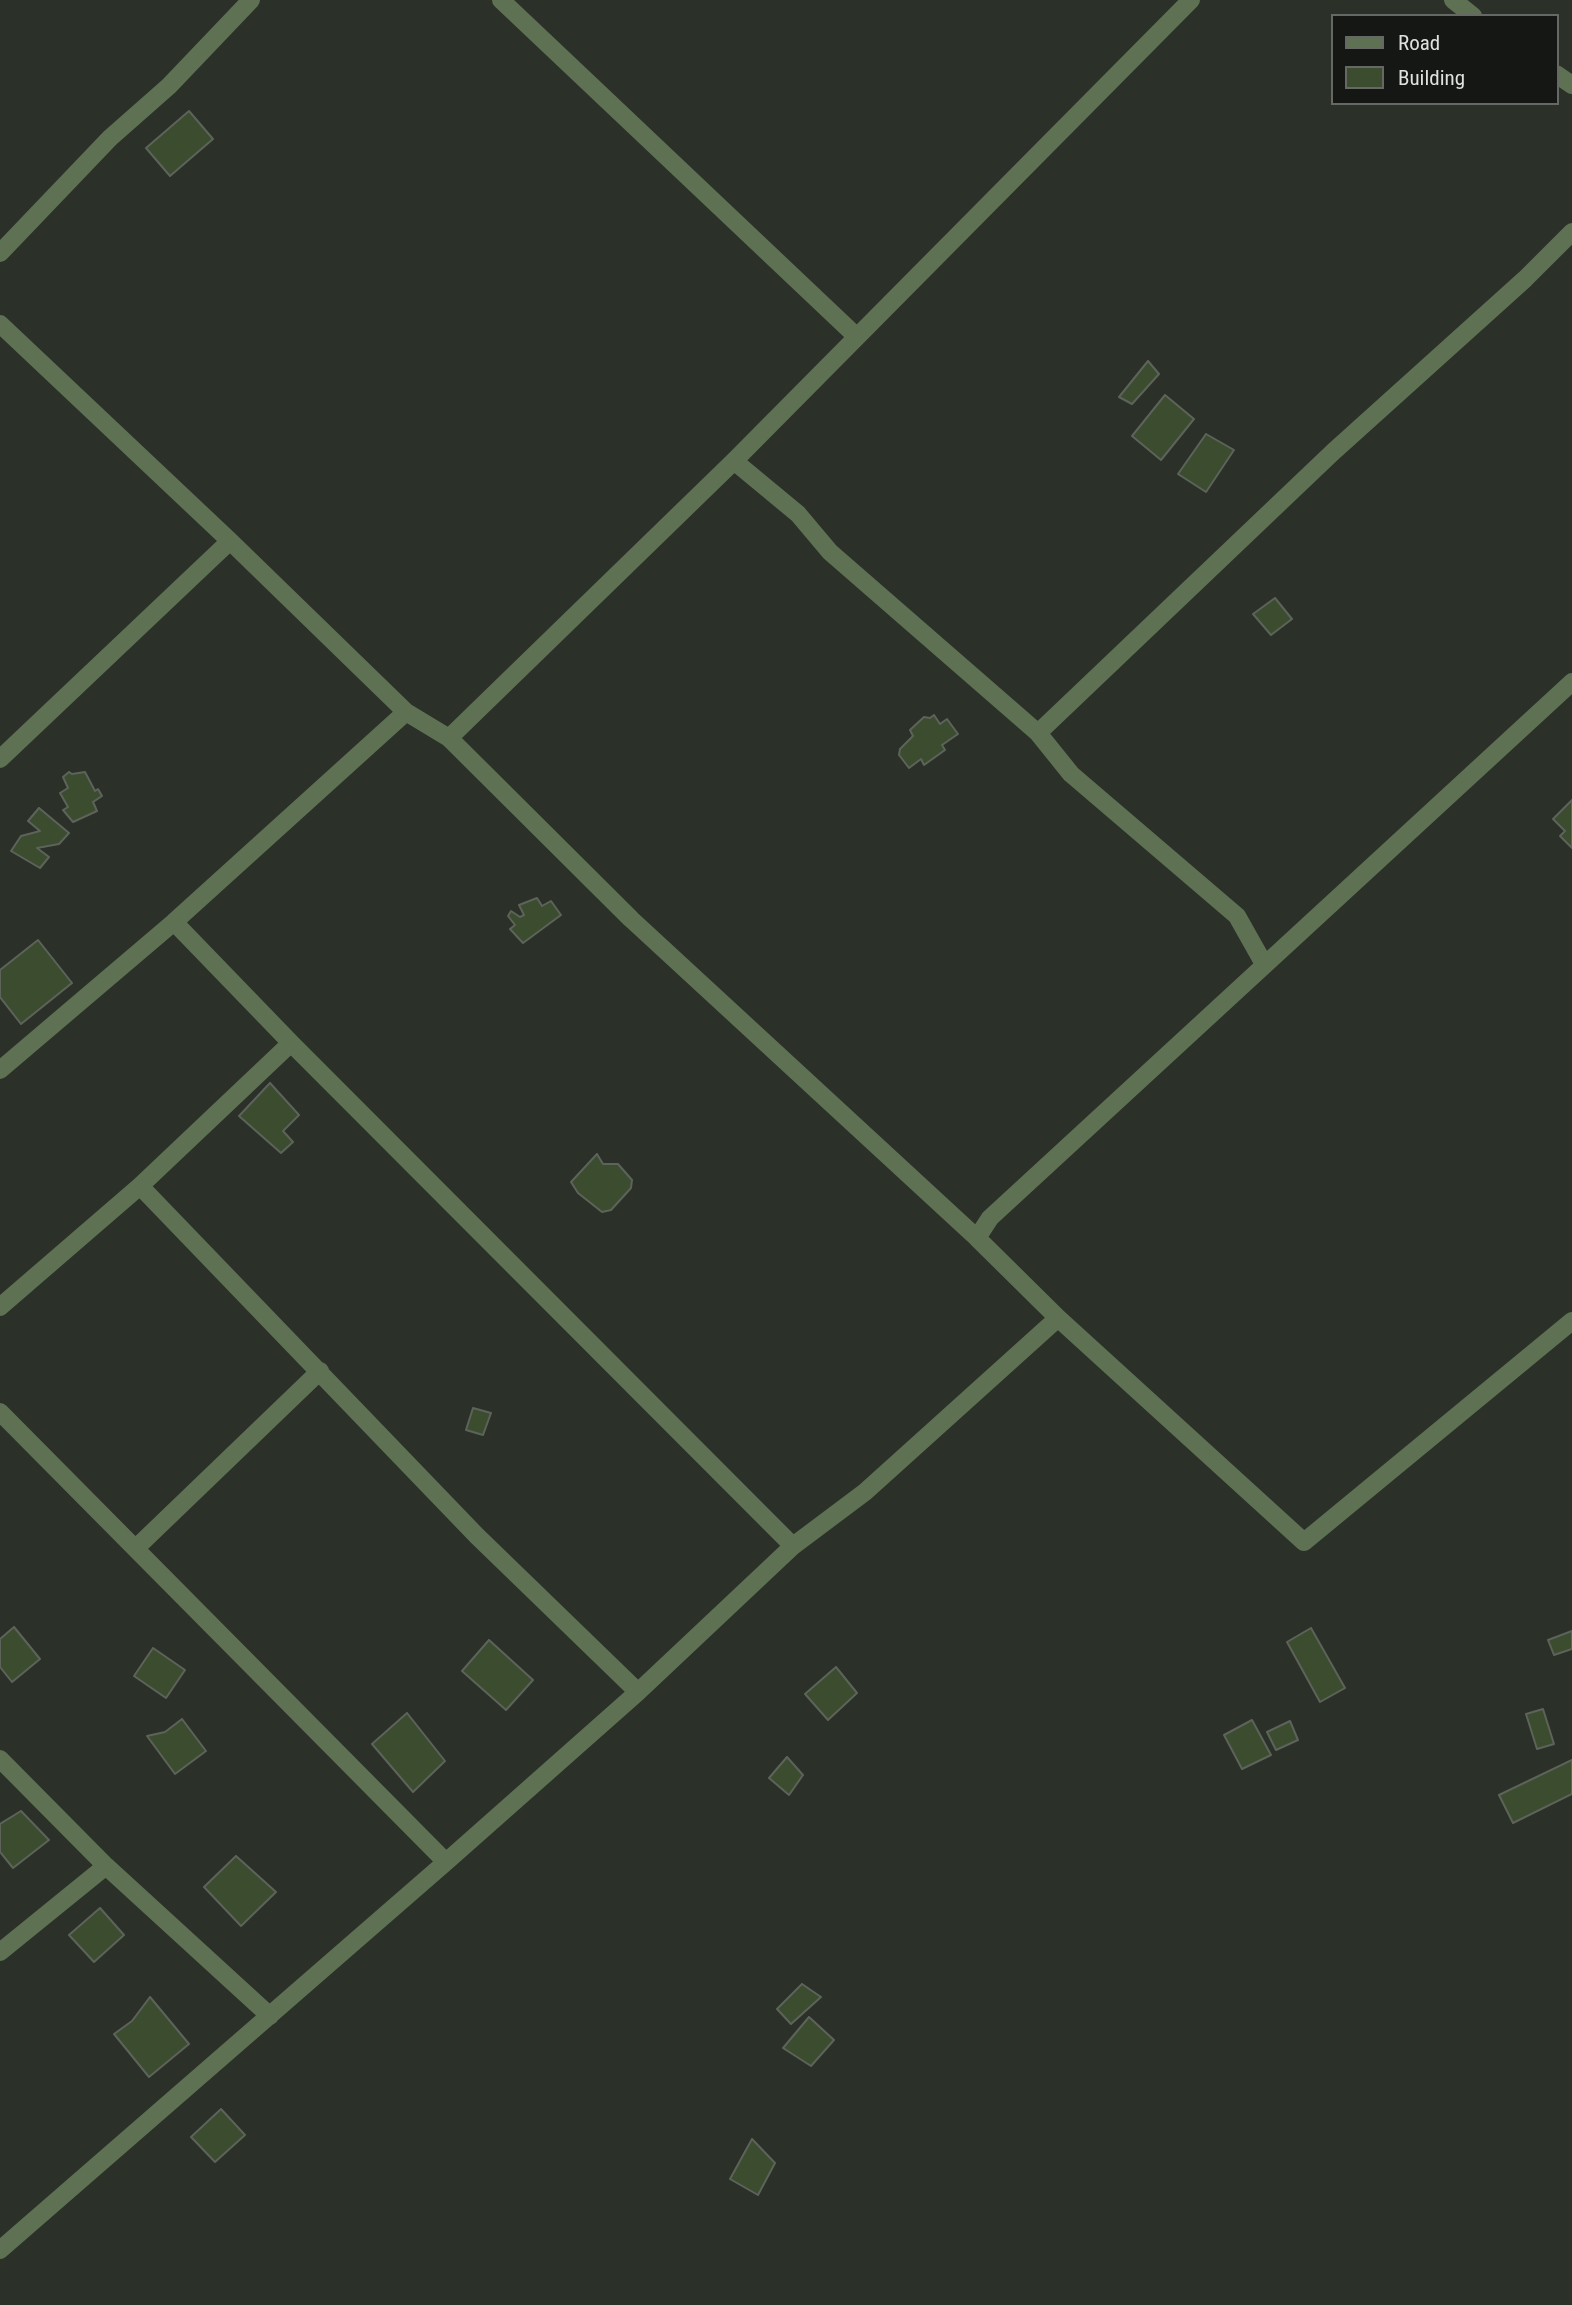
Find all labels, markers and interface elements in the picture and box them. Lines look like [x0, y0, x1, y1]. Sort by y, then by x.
legend [1330, 14, 1558, 105]
text: Road [1398, 31, 1440, 55]
text: Building [1398, 66, 1465, 90]

